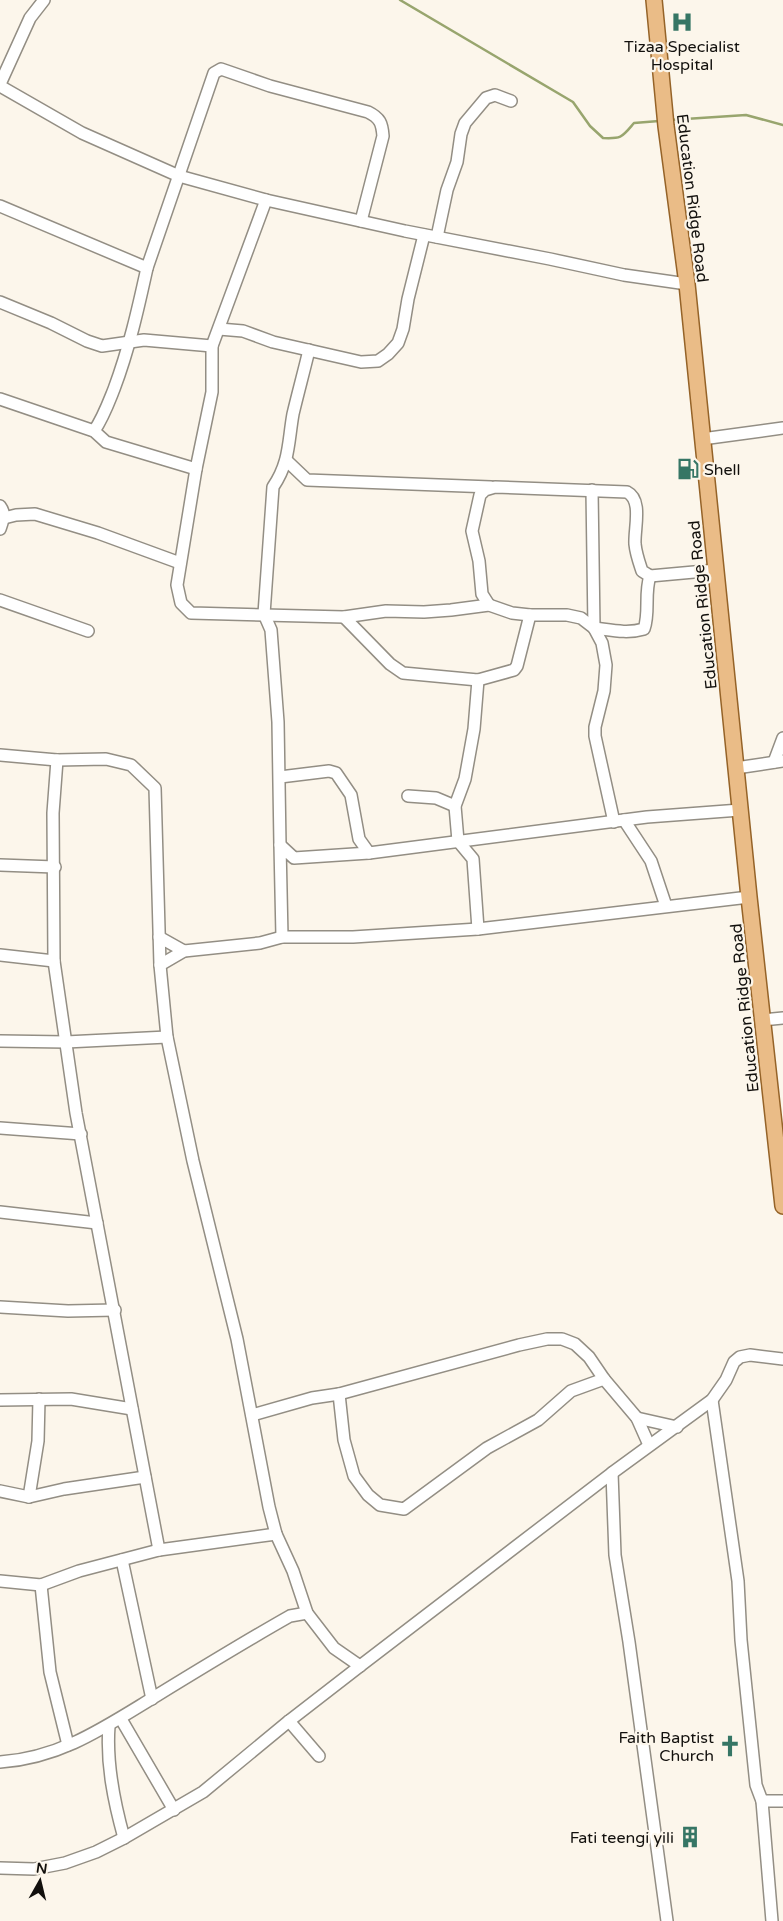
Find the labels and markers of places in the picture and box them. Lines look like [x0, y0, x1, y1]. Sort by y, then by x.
hospital icon: Tizaa Specialist Hospital [669, 9, 695, 35]
place label: Tizaa Specialist Hospital [624, 37, 740, 75]
fuel station icon: Shell [675, 456, 701, 482]
place label: Shell [704, 460, 741, 480]
place label: Faith Baptist Church [619, 1728, 714, 1766]
church icon: Faith Baptist Church [717, 1733, 743, 1759]
building icon: Fati teengi yili [677, 1824, 703, 1850]
place label: Fati teengi yili [570, 1828, 674, 1848]

